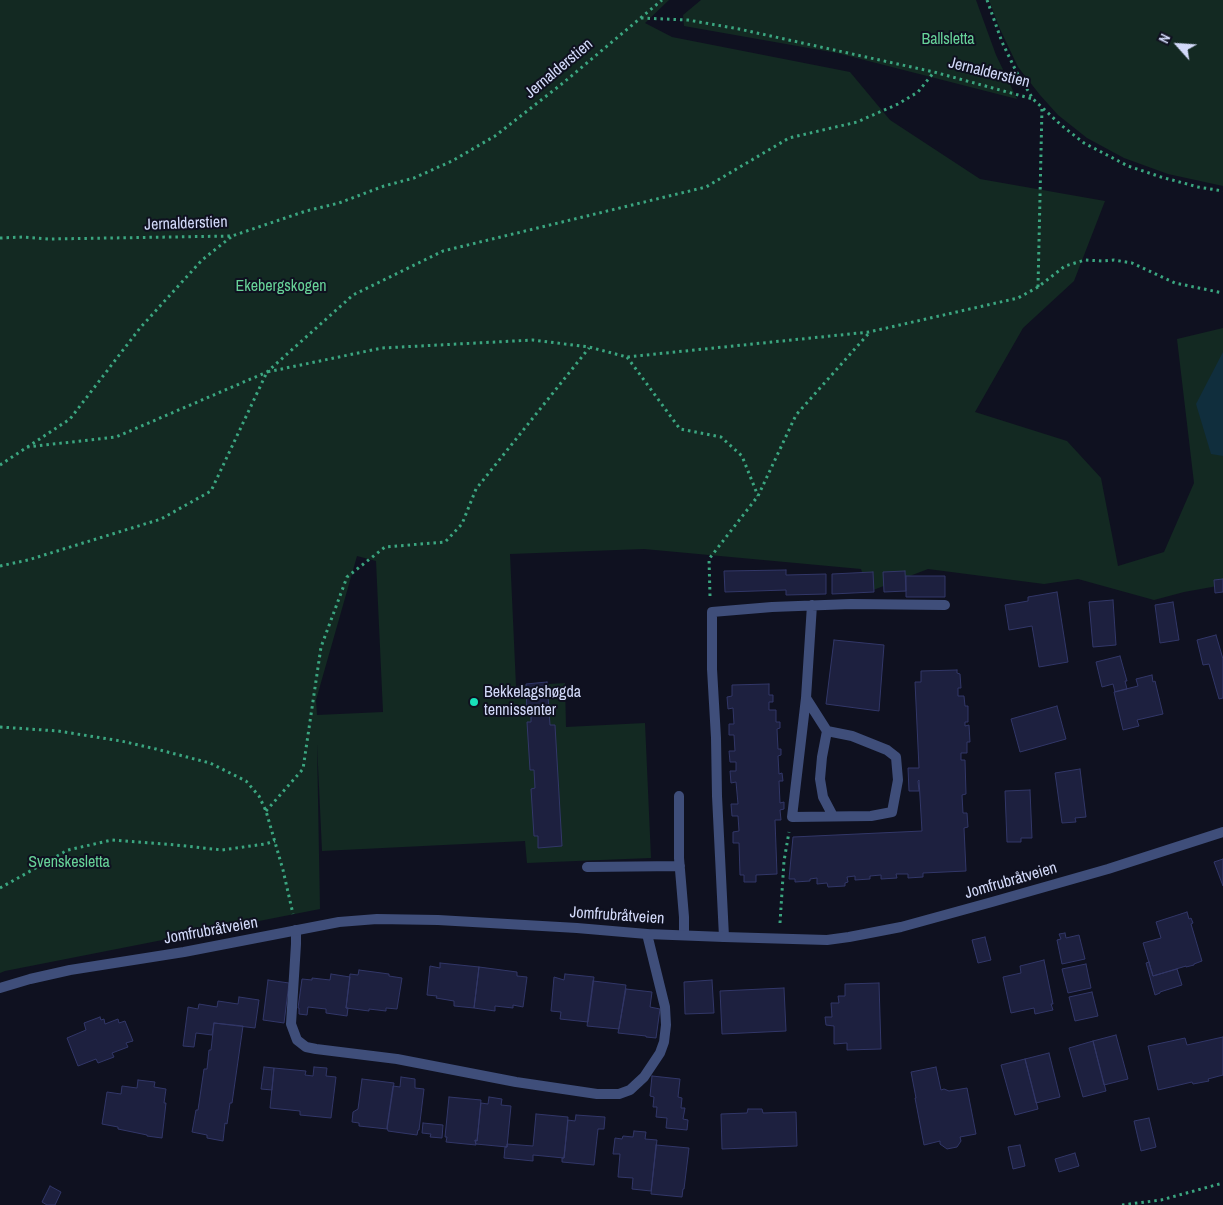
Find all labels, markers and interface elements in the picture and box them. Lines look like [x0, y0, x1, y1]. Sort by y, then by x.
north arrow [1153, 20, 1203, 70]
park label: Ballsletta [921, 30, 975, 50]
text: N [1155, 31, 1174, 46]
street label: Jernalderstien [521, 35, 597, 103]
street label: Jernalderstien [946, 54, 1032, 92]
street label: Jernalderstien [144, 213, 228, 235]
park label: Ekebergskogen [235, 277, 327, 297]
place label: Bekkelagshøgda tennissenter [484, 683, 581, 721]
marker: Bekkelagshøgda tennissenter [468, 696, 480, 708]
park label: Svenskesletta [28, 853, 110, 873]
street label: Jomfrubråtveien [963, 859, 1059, 903]
street label: Jomfrubråtveien [569, 903, 665, 929]
street label: Jomfrubråtveien [163, 913, 259, 949]

